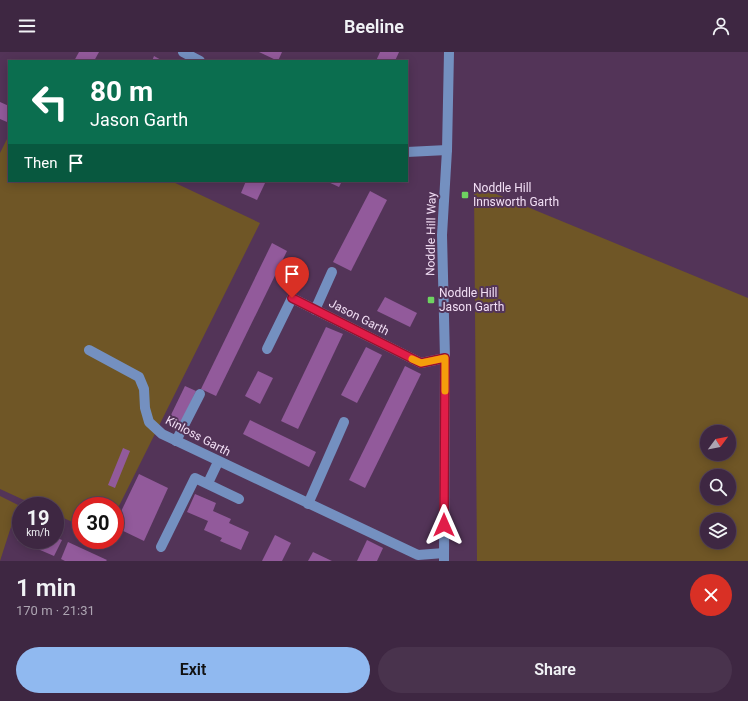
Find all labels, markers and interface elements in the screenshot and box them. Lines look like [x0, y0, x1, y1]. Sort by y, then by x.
icon: menu [16, 15, 38, 37]
icon: person [710, 15, 732, 37]
text: Beeline [344, 16, 404, 37]
text: 80 m [90, 75, 153, 108]
icon: left [24, 76, 76, 128]
text: Jason Garth [90, 109, 188, 130]
icon: arrive [65, 152, 87, 174]
text: Then [24, 154, 57, 172]
place label: Noddle Hill Innsworth Garth [473, 181, 559, 209]
marker: Noddle Hill Innsworth Garth [460, 190, 470, 200]
street label: Noddle Hill Way [423, 192, 439, 276]
pin [275, 257, 309, 298]
icon: arrive [281, 263, 303, 285]
place label: Noddle Hill Jason Garth [439, 286, 504, 314]
marker: Noddle Hill Jason Garth [426, 295, 436, 305]
street label: Jason Garth [327, 296, 391, 338]
street label: Kinloss Garth [163, 413, 233, 459]
north arrow [700, 425, 736, 461]
map controls [700, 425, 736, 549]
button: search [700, 469, 736, 505]
speed limit sign: 30 [72, 497, 124, 549]
position arrow [423, 504, 465, 546]
text: 19 [27, 506, 49, 530]
button: layers [700, 513, 736, 549]
text: km/h [26, 527, 50, 538]
text: 1 min [16, 574, 76, 602]
button: close [690, 574, 732, 616]
text: 170 m · 21:31 [16, 603, 95, 618]
button: Exit [16, 647, 370, 693]
button: Share [378, 647, 732, 693]

